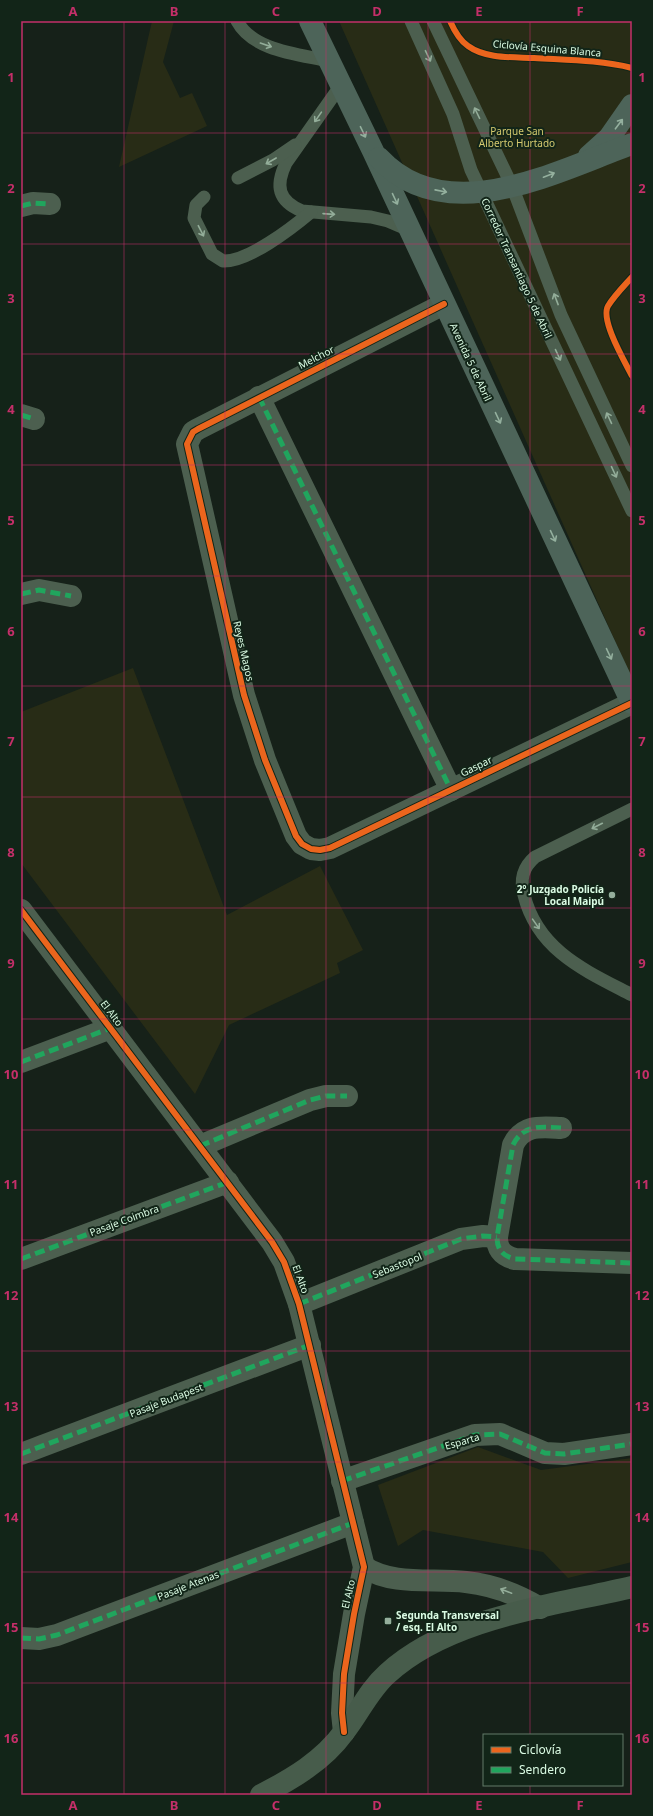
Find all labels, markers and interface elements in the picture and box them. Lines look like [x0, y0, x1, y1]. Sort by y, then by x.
text: A [69, 2, 78, 20]
text: B [170, 2, 178, 20]
text: C [272, 2, 280, 20]
text: D [372, 2, 382, 20]
text: E [475, 2, 483, 20]
text: F [576, 2, 584, 20]
street label: Ciclovía Esquina Blanca [492, 36, 602, 60]
one-way arrow [259, 42, 272, 49]
one-way arrow [425, 50, 432, 62]
text: 1 [7, 68, 15, 86]
text: 1 [638, 68, 646, 86]
one-way arrow [473, 107, 480, 119]
one-way arrow [314, 111, 322, 122]
one-way arrow [615, 119, 623, 130]
park label: Parque San Alberto Hurtado [479, 124, 555, 150]
one-way arrow [360, 125, 367, 137]
one-way arrow [265, 157, 277, 165]
one-way arrow [542, 171, 554, 179]
text: 2 [7, 179, 15, 197]
text: 2 [638, 179, 646, 197]
one-way arrow [434, 188, 447, 196]
one-way arrow [392, 193, 399, 205]
street label: Corredor Transantiago 5 de Abril [478, 195, 556, 341]
one-way arrow [322, 210, 335, 217]
one-way arrow [197, 225, 205, 237]
text: 3 [7, 289, 15, 307]
text: 3 [638, 289, 646, 307]
one-way arrow [551, 294, 559, 306]
street label: Avenida 5 de Abril [447, 321, 495, 403]
street label: Melchor [296, 342, 336, 372]
one-way arrow [555, 348, 562, 360]
text: 4 [7, 400, 15, 418]
text: 4 [638, 400, 646, 418]
one-way arrow [495, 412, 502, 424]
one-way arrow [605, 412, 612, 424]
one-way arrow [611, 466, 618, 478]
text: 5 [7, 511, 15, 529]
text: 5 [638, 511, 646, 529]
one-way arrow [550, 530, 557, 542]
street label: Reyes Magos [230, 619, 258, 683]
text: 6 [7, 622, 15, 640]
text: 6 [638, 622, 646, 640]
one-way arrow [606, 647, 613, 659]
text: 7 [7, 732, 15, 750]
text: 7 [638, 732, 646, 750]
street label: Gaspar [458, 752, 494, 780]
one-way arrow [591, 823, 603, 830]
text: 8 [7, 843, 15, 861]
text: 8 [638, 843, 646, 861]
place label: 2° Juzgado Policía Local Maipú [517, 882, 604, 908]
marker: 2° Juzgado Policía Local Maipú [607, 890, 617, 900]
one-way arrow [532, 918, 540, 929]
text: 9 [7, 954, 15, 972]
text: 9 [638, 954, 646, 972]
street label: El Alto [98, 997, 126, 1029]
text: 10 [4, 1065, 18, 1083]
text: 10 [635, 1065, 649, 1083]
text: 11 [4, 1175, 18, 1193]
text: 11 [635, 1175, 649, 1193]
street label: Pasaje Coimbra [87, 1201, 161, 1239]
street label: Sebastopol [370, 1249, 424, 1281]
street label: El Alto [289, 1263, 313, 1295]
text: 12 [4, 1286, 18, 1304]
text: 12 [635, 1286, 649, 1304]
street label: Pasaje Budapest [127, 1379, 205, 1420]
text: 13 [4, 1397, 18, 1415]
text: 13 [635, 1397, 649, 1415]
street label: Esparta [443, 1429, 481, 1453]
text: 14 [4, 1508, 19, 1526]
text: 14 [635, 1508, 650, 1526]
street label: Pasaje Atenas [155, 1567, 221, 1603]
street label: El Alto [338, 1578, 358, 1610]
one-way arrow [500, 1586, 512, 1594]
place label: Segunda Transversal / esq. El Alto [396, 1608, 499, 1634]
marker: Segunda Transversal / esq. El Alto [383, 1616, 393, 1626]
text: 15 [4, 1618, 18, 1636]
text: 15 [635, 1618, 649, 1636]
text: 16 [4, 1729, 18, 1747]
text: 16 [635, 1729, 649, 1747]
legend [483, 1734, 623, 1786]
text: Ciclovía [519, 1741, 561, 1758]
text: Sendero [519, 1761, 566, 1778]
text: A [69, 1796, 78, 1814]
text: B [170, 1796, 178, 1814]
text: C [272, 1796, 280, 1814]
text: D [372, 1796, 382, 1814]
text: E [475, 1796, 483, 1814]
text: F [576, 1796, 584, 1814]

